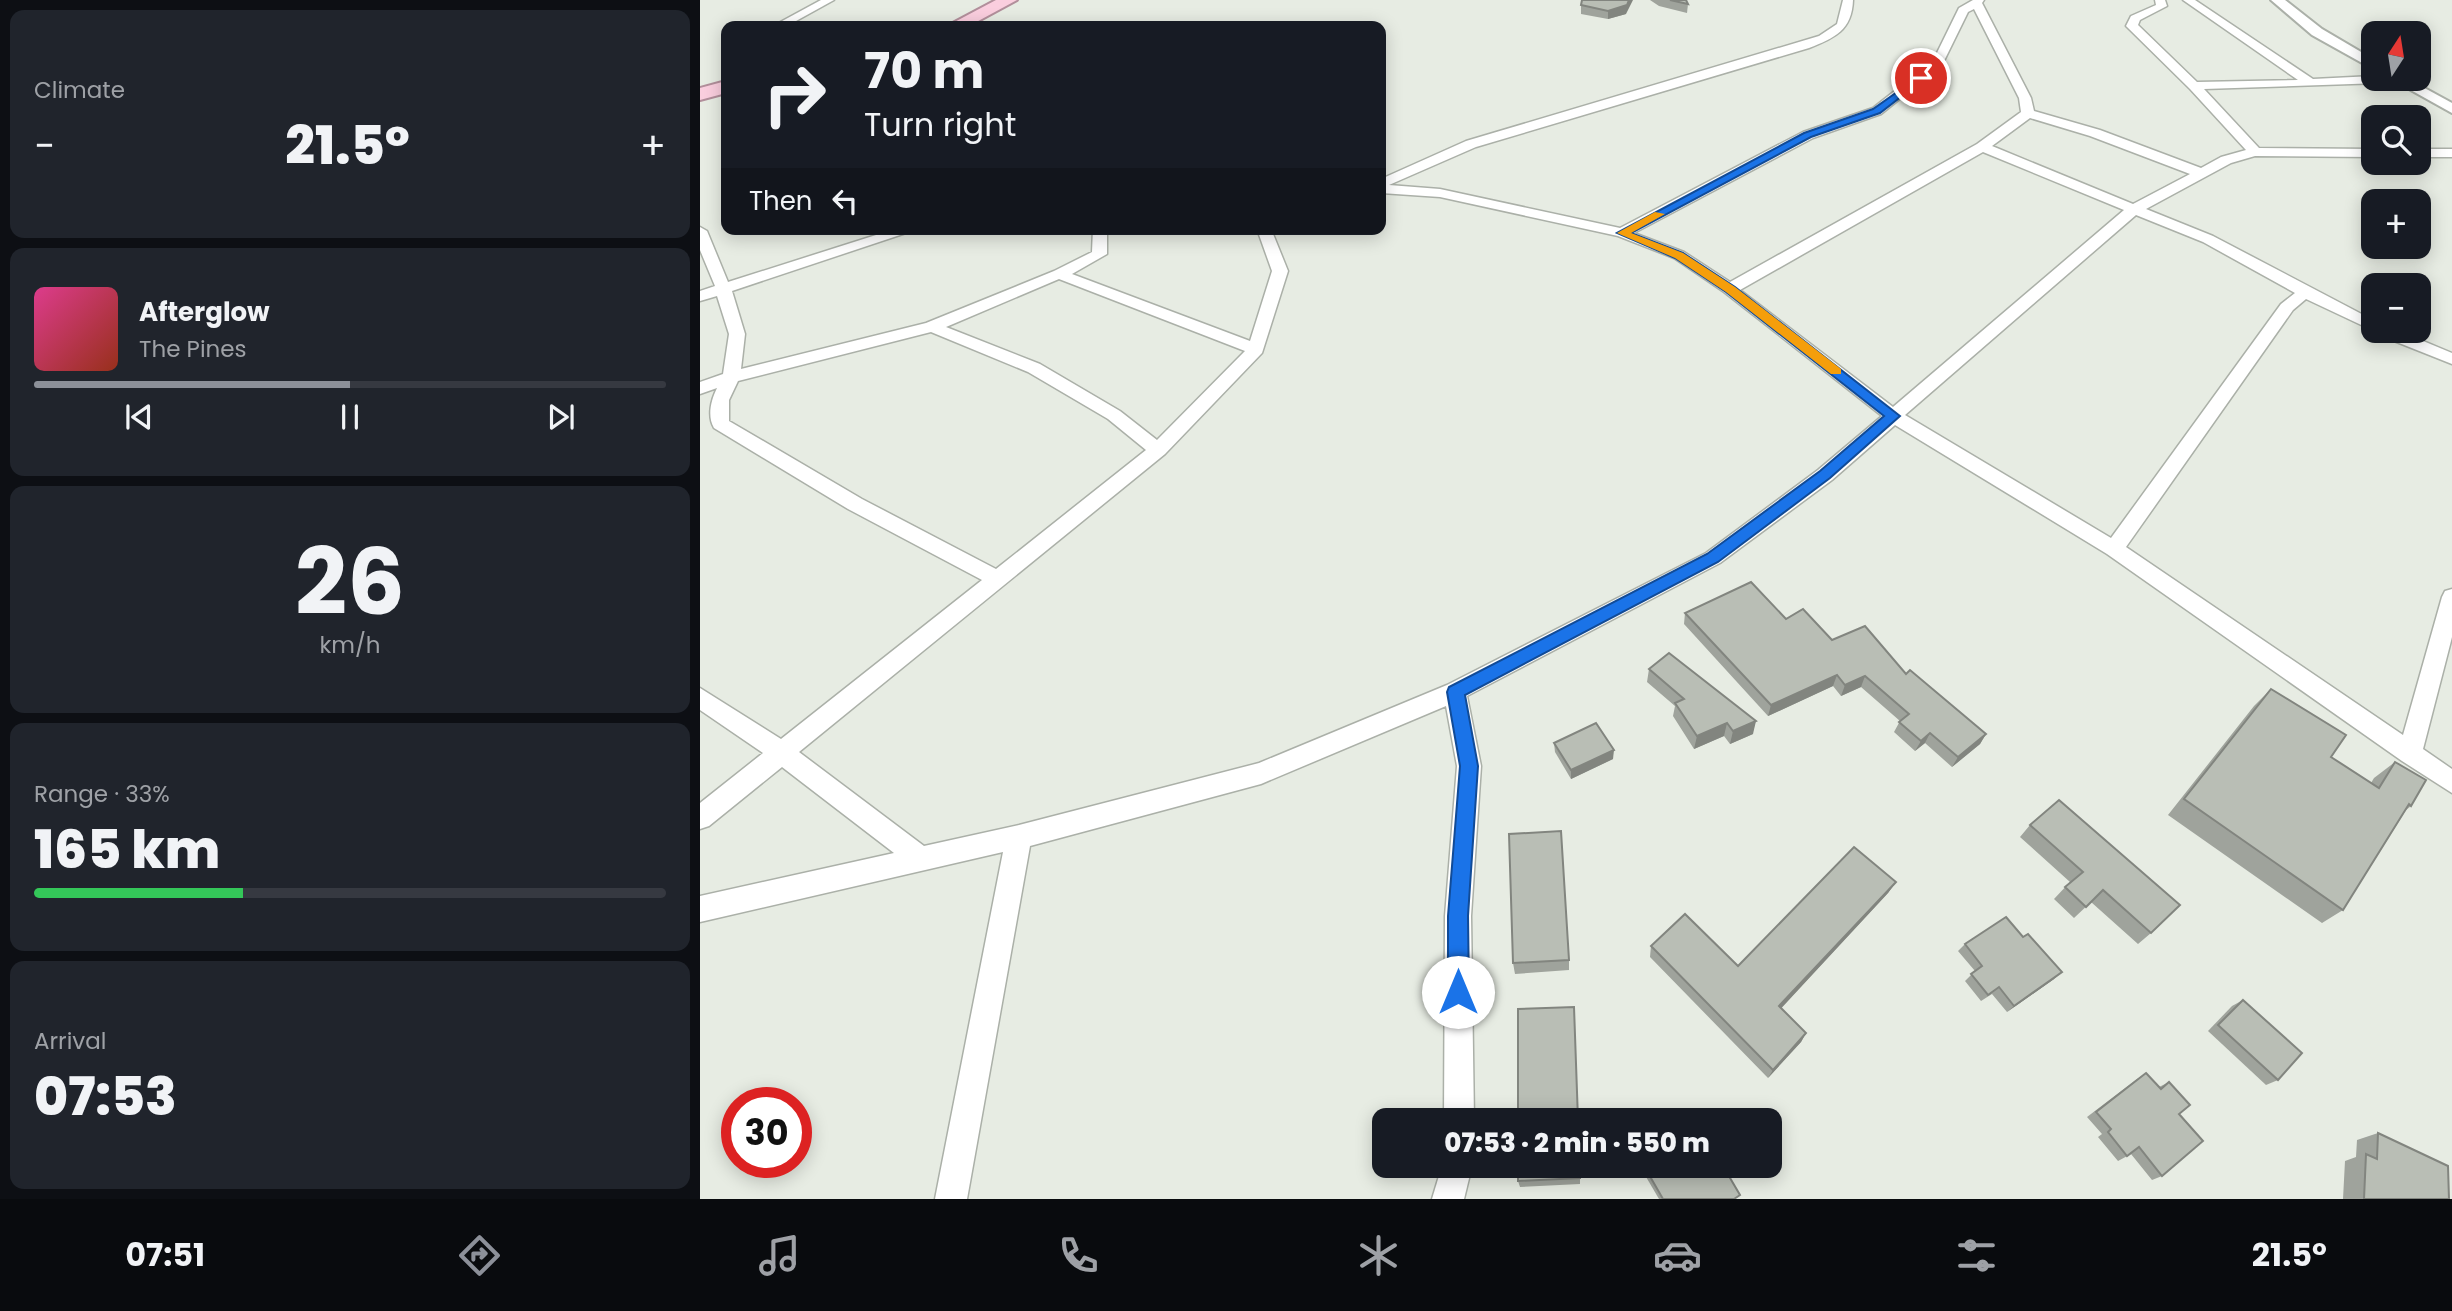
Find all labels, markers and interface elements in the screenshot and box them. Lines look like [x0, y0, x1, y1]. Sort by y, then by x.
north arrow [2361, 21, 2431, 91]
map controls [2361, 21, 2431, 343]
text: 70 m [864, 37, 984, 105]
pin [1891, 48, 1951, 108]
icon: right [749, 49, 840, 140]
icon: arrive [1902, 59, 1940, 97]
text: Climate [34, 74, 125, 106]
text: Turn right [864, 102, 1016, 147]
button: search [2361, 105, 2431, 175]
text: 21.5° [285, 109, 410, 182]
text: − [34, 119, 55, 172]
text: + [640, 119, 666, 172]
icon: left [826, 182, 864, 220]
text: Then [749, 183, 812, 219]
button: + [2361, 189, 2431, 259]
button: − [2361, 273, 2431, 343]
text: Afterglow [139, 294, 270, 330]
text: The Pines [139, 333, 247, 365]
icon: previous [120, 398, 158, 436]
icon: pause [331, 398, 369, 436]
icon: next [542, 398, 580, 436]
text: 26 [295, 518, 405, 646]
text: km/h [319, 629, 381, 661]
text: Range · 33% [34, 778, 170, 810]
text: 165 km [34, 813, 220, 886]
position arrow [1421, 955, 1495, 1029]
text: Arrival [34, 1025, 106, 1057]
text: 07:53 [34, 1060, 177, 1133]
speed limit sign: 30 [721, 1087, 812, 1178]
text: 07:53 · 2 min · 550 m [1444, 1125, 1710, 1161]
icon: directions [455, 1231, 504, 1280]
icon: music [755, 1231, 804, 1280]
icon: phone [1054, 1231, 1103, 1280]
icon: climate [1354, 1231, 1403, 1280]
icon: car [1653, 1231, 1702, 1280]
icon: filters [1952, 1231, 2001, 1280]
text: 07:51 [125, 1232, 205, 1277]
text: 21.5° [2252, 1232, 2327, 1277]

